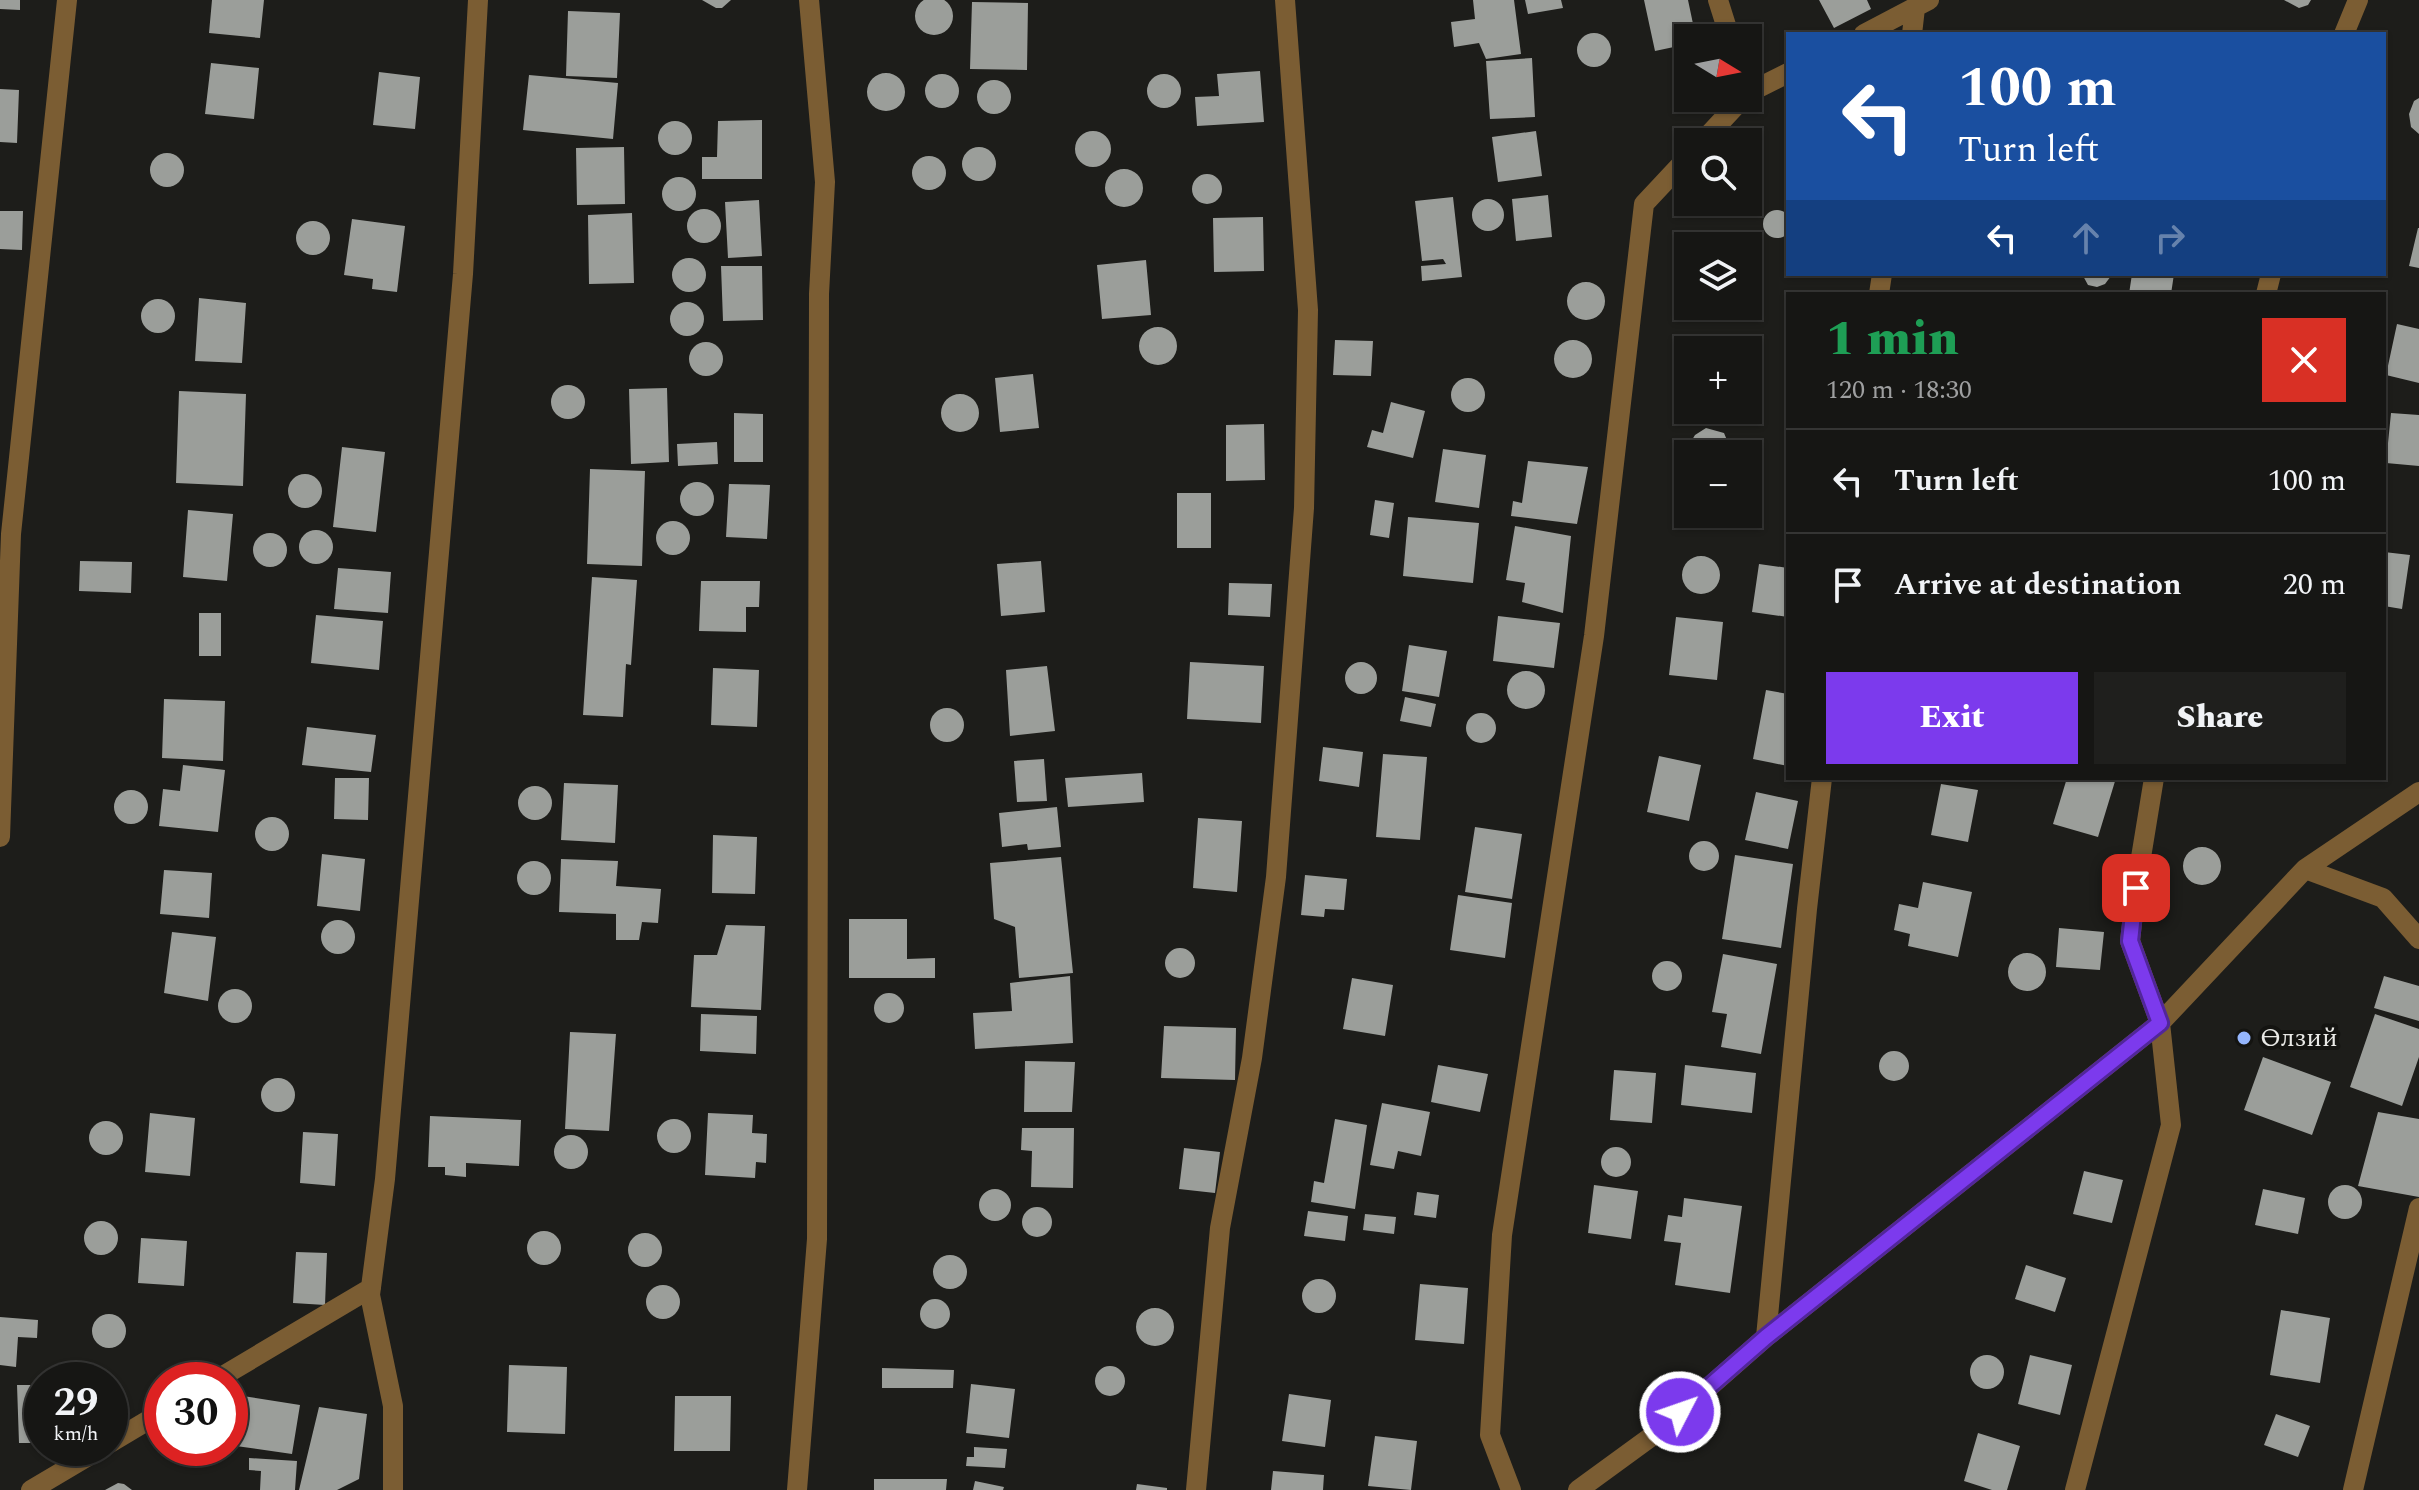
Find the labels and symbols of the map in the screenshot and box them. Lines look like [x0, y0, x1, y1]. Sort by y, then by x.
north arrow [1674, 24, 1762, 112]
pin [2102, 854, 2170, 922]
place label: Өлзий [2260, 1018, 2338, 1058]
marker: Өлзий [2235, 1029, 2253, 1047]
speed limit sign: 30 [144, 1362, 248, 1466]
position arrow [1638, 1370, 1722, 1454]

